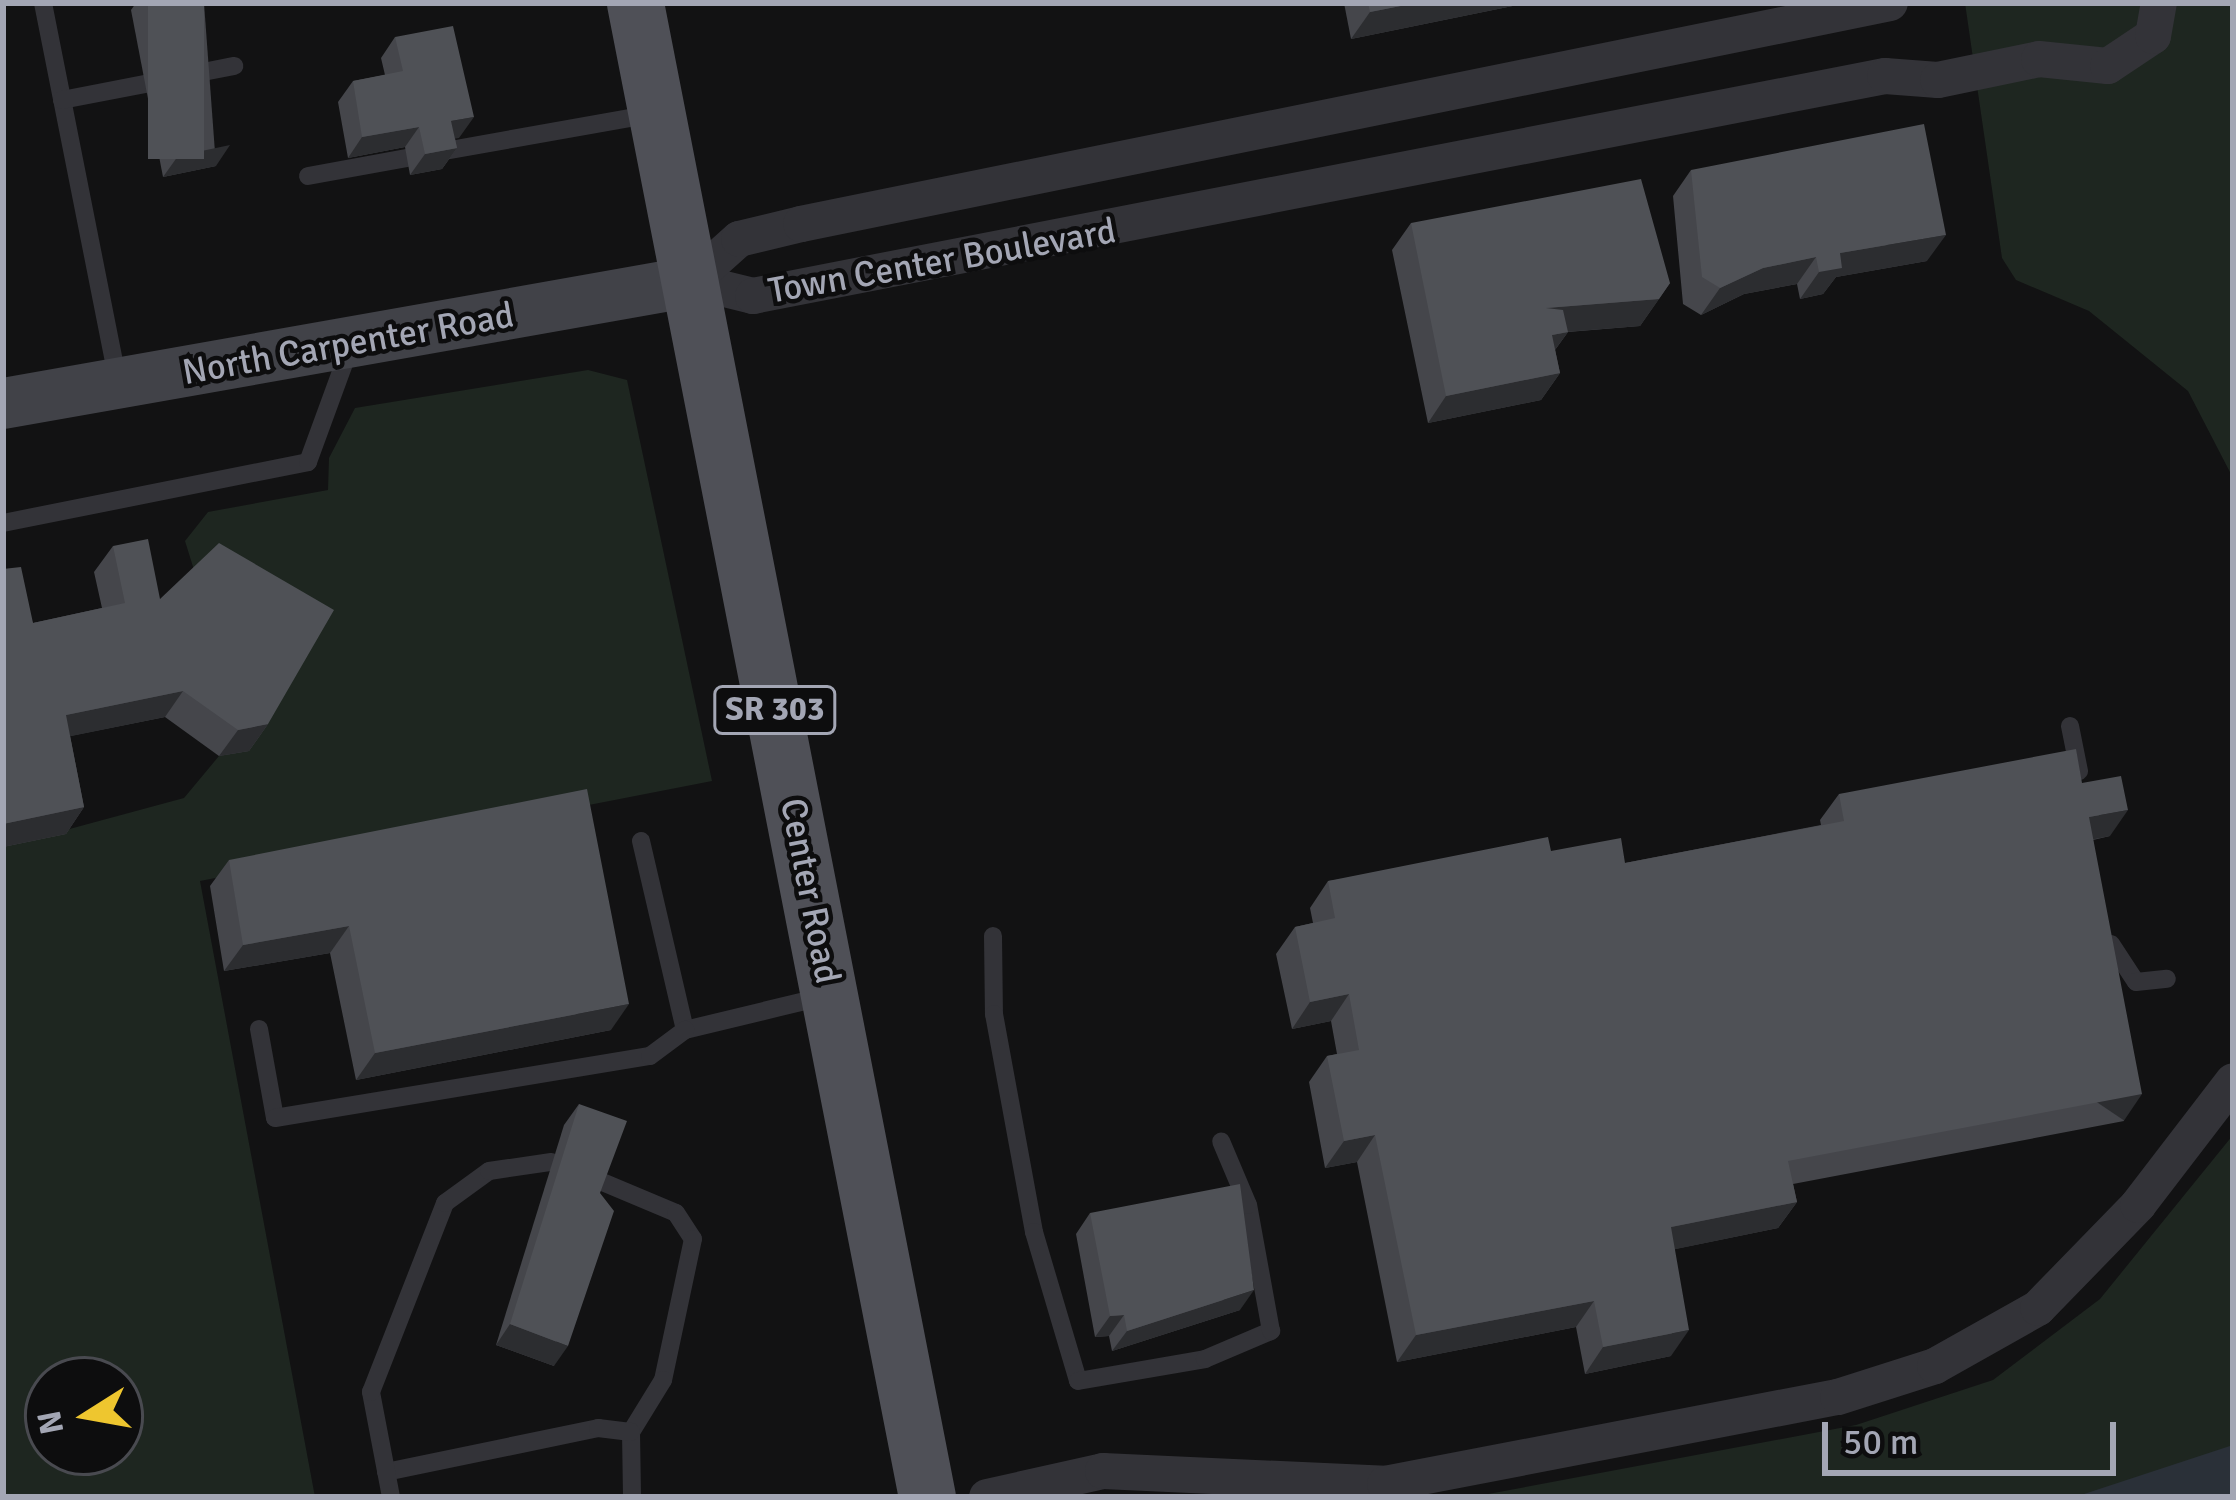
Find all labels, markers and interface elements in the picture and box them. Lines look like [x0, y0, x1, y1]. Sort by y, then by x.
street label: Town Center Boulevard [765, 209, 1119, 313]
street label: North Carpenter Road [179, 294, 517, 394]
road number: SR 303 [712, 683, 838, 737]
street label: Center Road [771, 795, 849, 987]
north arrow [24, 1356, 144, 1476]
scale bar [1828, 1398, 2122, 1472]
text: N [29, 1407, 73, 1438]
text: 50 m [1843, 1420, 1919, 1465]

